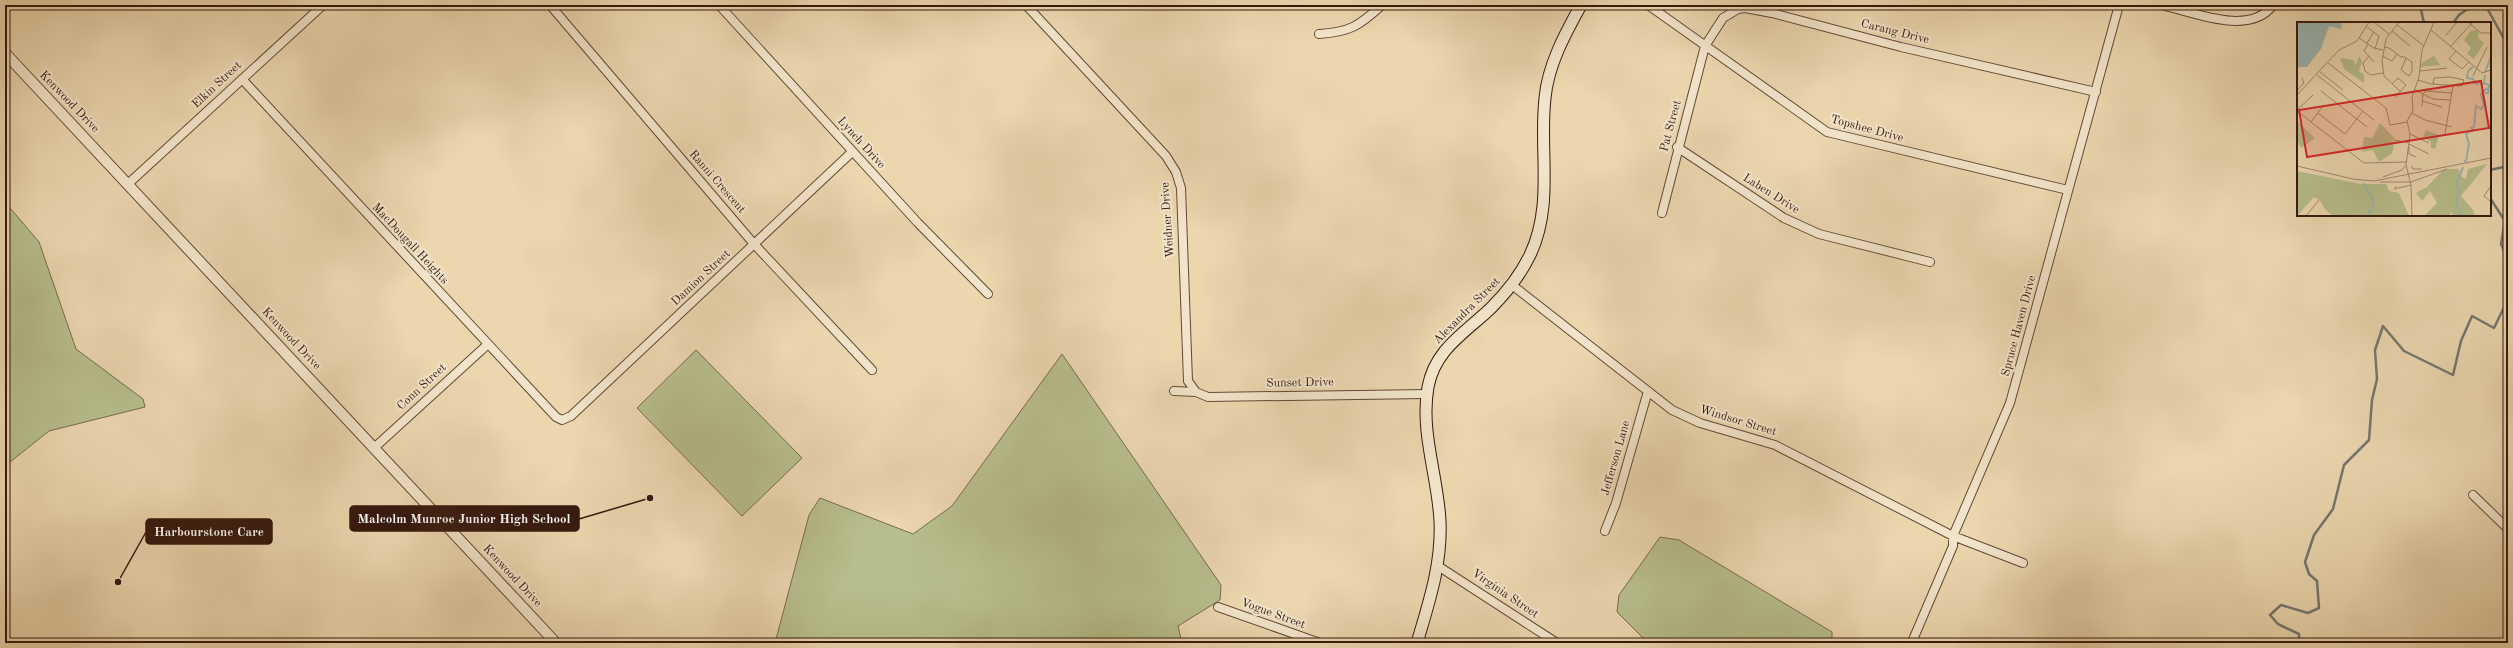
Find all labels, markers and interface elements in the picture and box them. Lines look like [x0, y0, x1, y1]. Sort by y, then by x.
street label: Carang Drive [1860, 18, 1931, 46]
inset map [2297, 22, 2491, 216]
street label: Elkin Street [190, 59, 244, 111]
street label: Kenwood Drive [37, 69, 101, 135]
street label: Pat Street [1658, 99, 1684, 153]
street label: Topshee Drive [1829, 114, 1905, 145]
street label: Lynch Drive [835, 115, 887, 171]
street label: Ranni Crescent [686, 148, 748, 216]
street label: Laben Drive [1741, 172, 1802, 216]
street label: Weidner Drive [1159, 181, 1177, 258]
street label: MacDougall Heights [370, 201, 450, 287]
street label: Damion Street [669, 248, 733, 308]
street label: Spruce Haven Drive [2000, 274, 2038, 378]
street label: Alexandra Street [1431, 275, 1503, 347]
street label: Kenwood Drive [259, 306, 323, 373]
street label: Conn Street [395, 361, 449, 413]
street label: Sunset Drive [1266, 376, 1334, 390]
street label: Windsor Street [1698, 404, 1778, 438]
street label: Jefferson Lane [1600, 419, 1633, 497]
callout: Malcolm Munroe Junior High School [350, 506, 579, 531]
text: Malcolm Munroe Junior High School [357, 513, 571, 526]
callout: Harbourstone Care [146, 519, 272, 544]
text: Harbourstone Care [154, 526, 264, 539]
street label: Kenwood Drive [480, 543, 544, 610]
street label: Virginia Street [1470, 567, 1540, 621]
street label: Vogue Street [1239, 597, 1307, 631]

